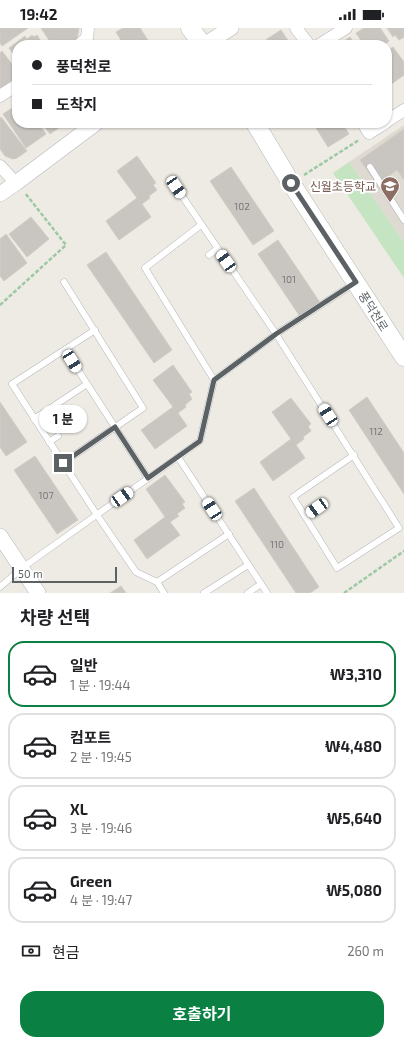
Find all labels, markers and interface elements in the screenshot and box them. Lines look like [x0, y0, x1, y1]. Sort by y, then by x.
text: 19:42 [20, 5, 57, 23]
text: 풍덕천로 [56, 57, 111, 75]
text: 도착지 [56, 95, 97, 113]
car [164, 174, 188, 200]
route start [282, 174, 300, 192]
school or university icon: 신월초등학교 [379, 175, 401, 203]
place label: 신월초등학교 [310, 179, 376, 193]
house number: 102 [234, 200, 250, 212]
car [214, 248, 238, 274]
house number: 101 [282, 273, 296, 285]
street label: 풍덕천로 [356, 289, 392, 333]
car [61, 348, 83, 374]
car [316, 402, 340, 428]
callout: 1 분 [39, 405, 87, 433]
text: 1 분 [53, 411, 73, 427]
house number: 112 [369, 425, 383, 437]
route end [54, 454, 72, 472]
car [109, 485, 135, 509]
house number: 107 [38, 489, 54, 501]
car [200, 496, 224, 522]
car [304, 496, 330, 520]
house number: 110 [270, 538, 284, 550]
scale bar [12, 565, 117, 584]
text: 50 m [18, 567, 43, 580]
text: 차량 선택 [20, 606, 90, 628]
icon: car [22, 656, 58, 692]
text: 일반 [70, 656, 98, 674]
text: ₩3,310 [330, 665, 382, 683]
text: 1 분 · 19:44 [70, 677, 131, 693]
icon: car [22, 728, 58, 764]
text: 컴포트 [70, 728, 111, 746]
text: ₩4,480 [325, 737, 382, 755]
text: 2 분 · 19:45 [70, 749, 132, 765]
icon: car [22, 800, 58, 836]
text: XL [70, 800, 88, 818]
text: ₩5,640 [327, 809, 382, 827]
text: 3 분 · 19:46 [70, 820, 132, 836]
icon: car [22, 872, 58, 908]
text: Green [70, 872, 112, 890]
text: ₩5,080 [326, 881, 382, 899]
text: 4 분 · 19:47 [70, 892, 132, 908]
icon: cash [20, 940, 42, 962]
text: 현금 [52, 943, 80, 961]
text: 260 m [347, 943, 384, 959]
button: 호출하기 [20, 991, 384, 1037]

